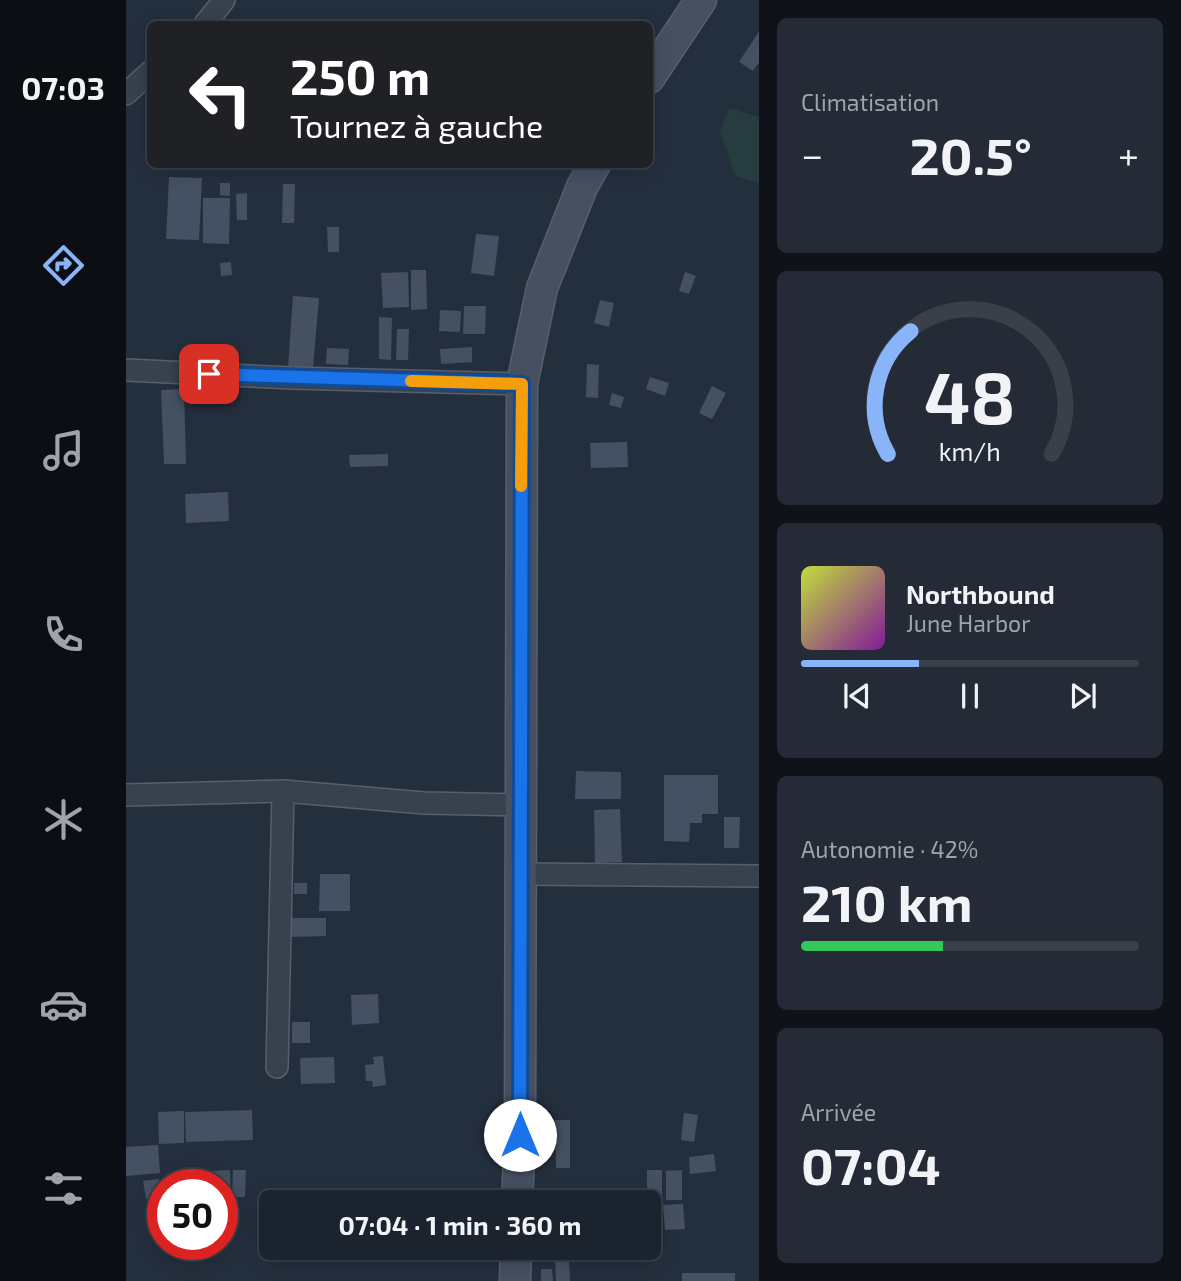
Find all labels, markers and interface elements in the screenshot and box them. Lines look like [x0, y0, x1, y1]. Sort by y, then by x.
text: 250 m [290, 46, 430, 105]
icon: left [175, 49, 266, 140]
text: 07:03 [21, 68, 105, 106]
text: Climatisation [801, 88, 939, 116]
text: Tournez à gauche [290, 106, 543, 144]
text: 20.5° [909, 123, 1032, 185]
text: − [801, 131, 823, 177]
text: + [1118, 131, 1139, 177]
icon: directions [39, 241, 88, 290]
pin [179, 344, 239, 404]
text: 48 [924, 351, 1016, 439]
icon: arrive [190, 355, 228, 393]
icon: music [39, 426, 88, 475]
text: km/h [939, 436, 1001, 466]
text: Northbound [906, 578, 1055, 609]
text: June Harbor [906, 609, 1030, 637]
icon: phone [39, 610, 88, 659]
icon: previous [838, 677, 876, 715]
icon: pause [951, 677, 989, 715]
icon: next [1064, 677, 1102, 715]
icon: climate [39, 795, 88, 844]
text: Autonomie · 42% [801, 835, 978, 863]
text: 210 km [801, 870, 973, 932]
icon: car [39, 980, 88, 1029]
position arrow [483, 1098, 557, 1172]
text: Arrivée [801, 1098, 876, 1126]
text: 07:04 [801, 1133, 941, 1195]
icon: filters [39, 1164, 88, 1213]
speed limit sign: 50 [147, 1169, 238, 1260]
text: 07:04 · 1 min · 360 m [339, 1209, 581, 1240]

